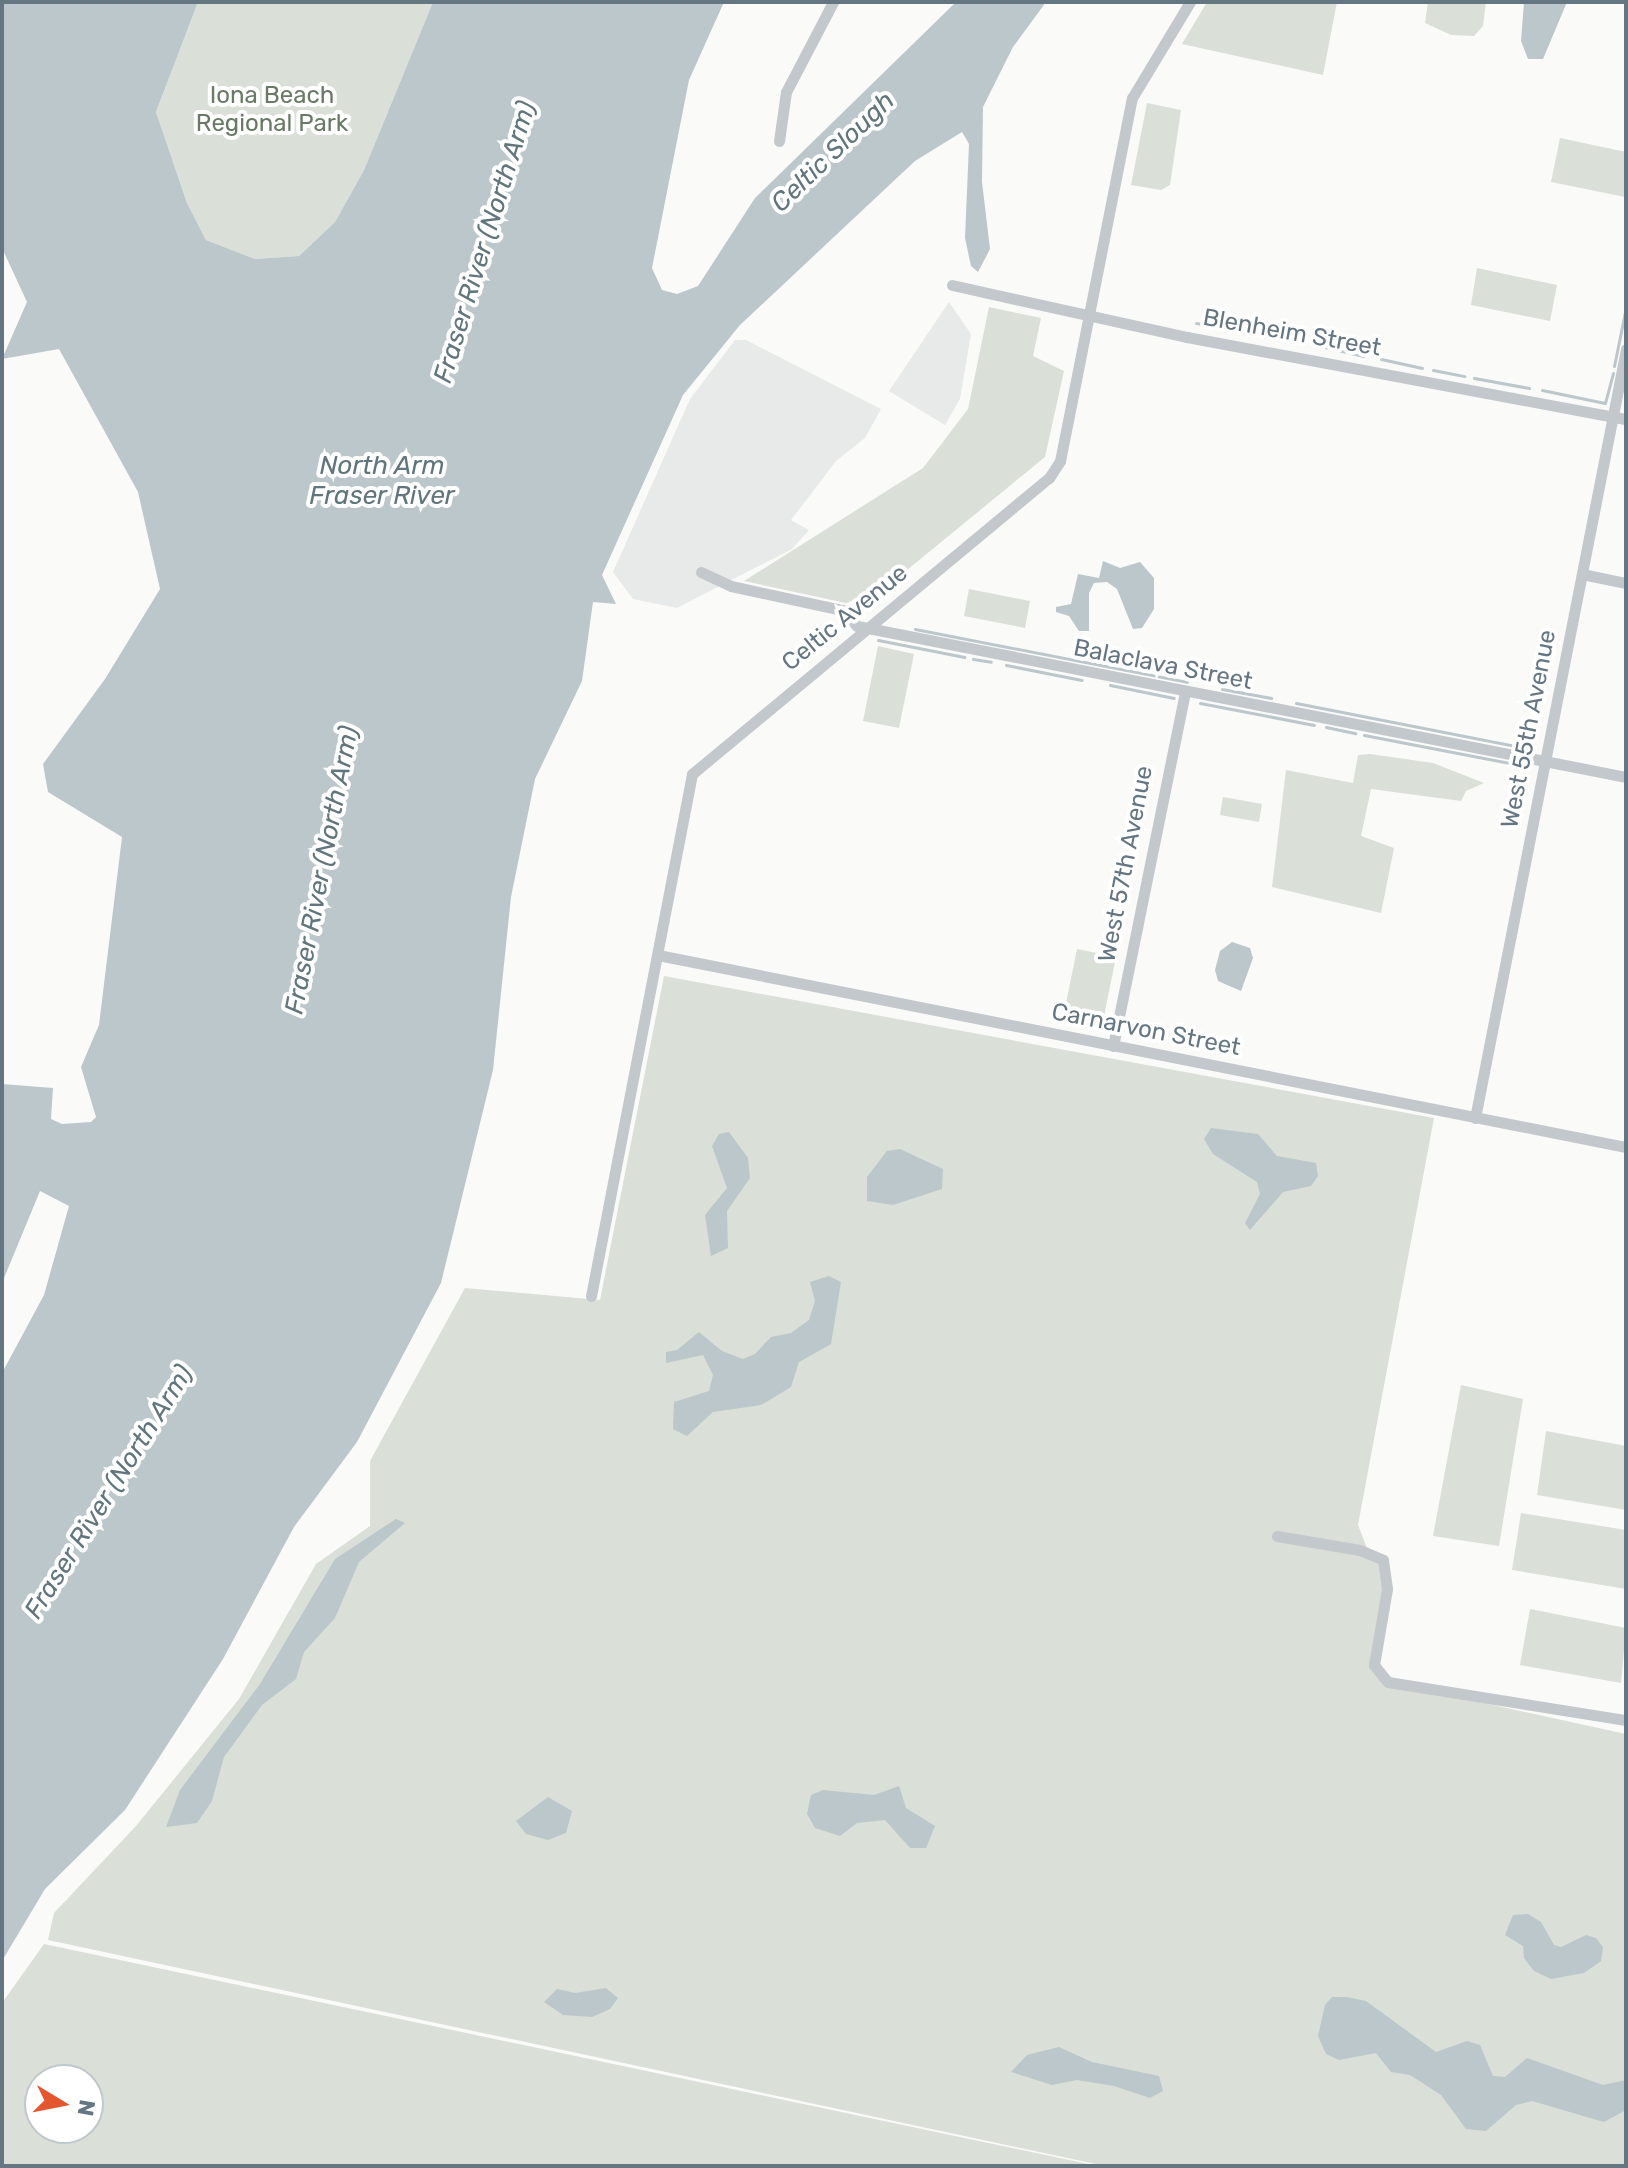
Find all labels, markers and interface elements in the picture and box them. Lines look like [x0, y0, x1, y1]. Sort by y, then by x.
park label: Iona Beach Regional Park [196, 82, 348, 138]
water label: Celtic Slough [765, 85, 901, 219]
water label: Fraser River (North Arm) [427, 97, 543, 387]
street label: Blenheim Street [1201, 303, 1383, 363]
water label: North Arm Fraser River [309, 450, 455, 512]
street label: Celtic Avenue [776, 558, 914, 678]
street label: West 55th Avenue [1496, 627, 1562, 831]
street label: Balaclava Street [1071, 634, 1255, 696]
water label: Fraser River (North Arm) [279, 722, 365, 1018]
street label: West 57th Avenue [1093, 763, 1159, 965]
street label: Carnarvon Street [1049, 998, 1243, 1062]
water label: Fraser River (North Arm) [18, 1359, 200, 1625]
north arrow [24, 2064, 104, 2144]
text: N [71, 2098, 101, 2118]

